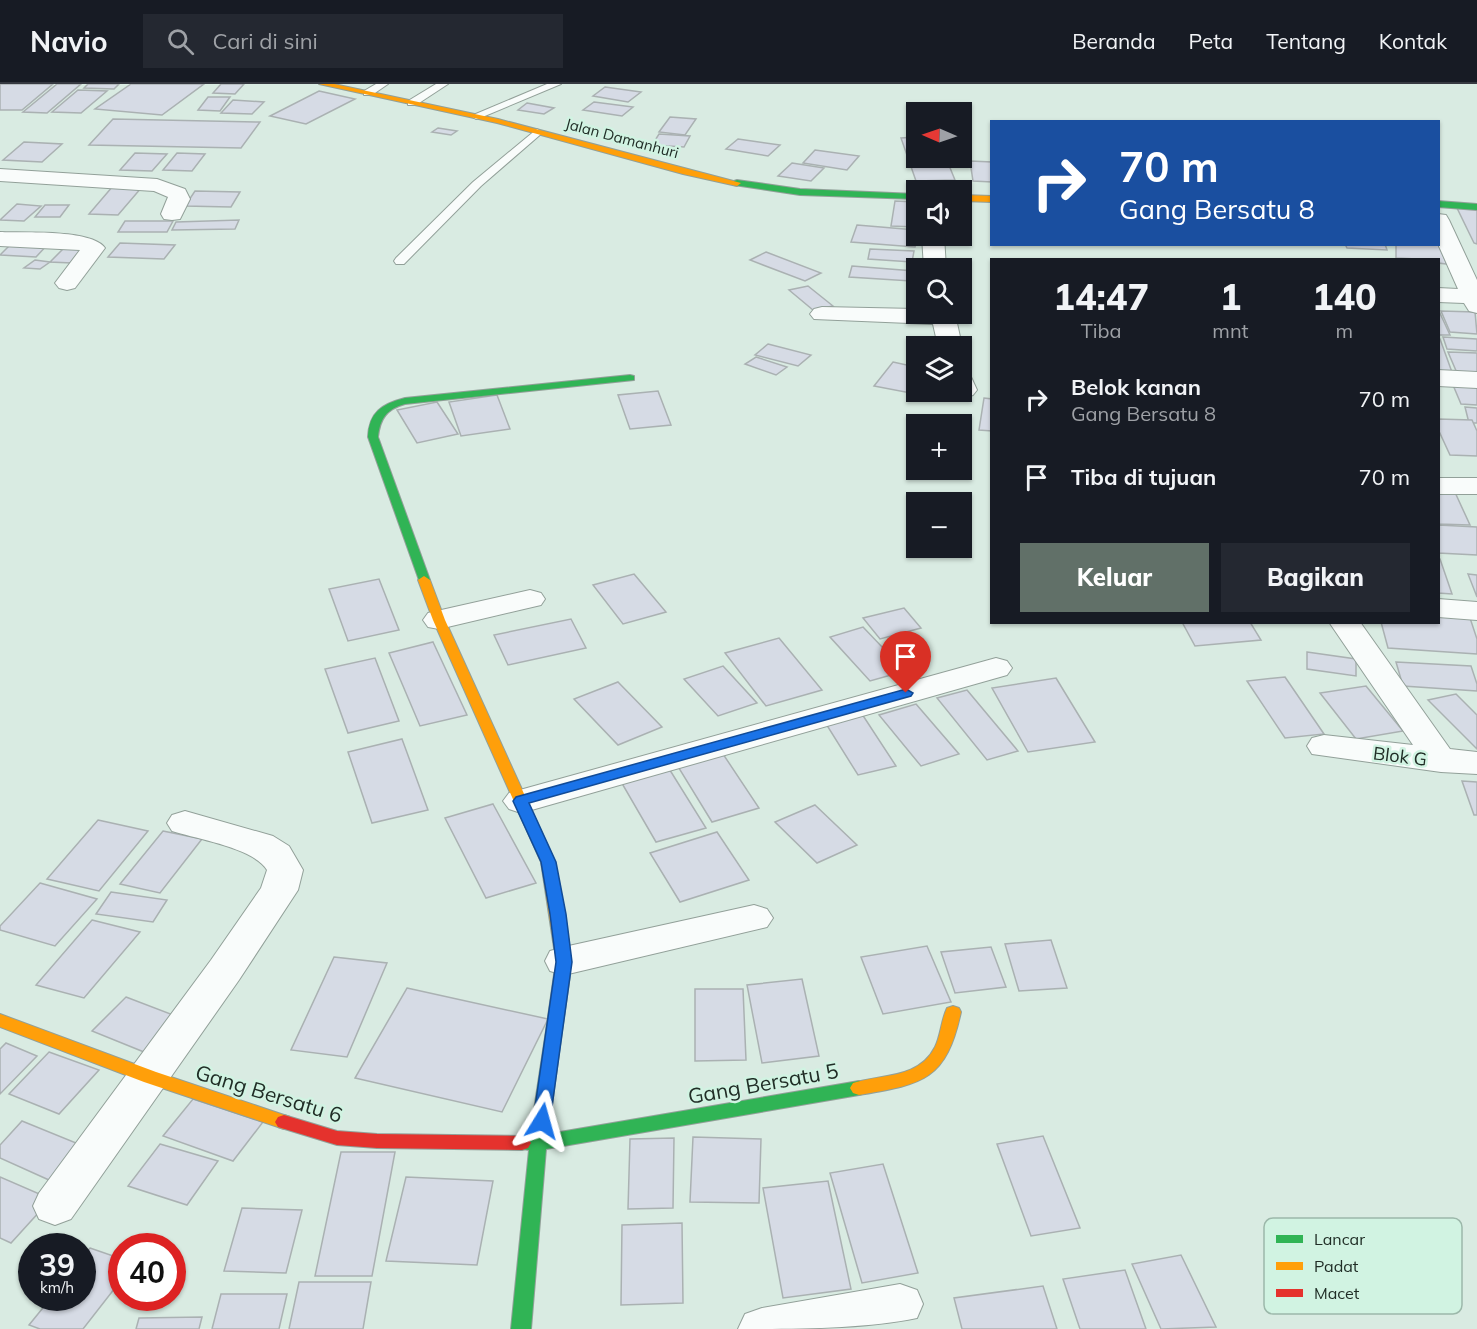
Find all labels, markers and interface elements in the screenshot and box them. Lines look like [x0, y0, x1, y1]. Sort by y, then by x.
search box [143, 14, 563, 68]
text: Navio [30, 24, 107, 59]
icon: search [164, 25, 197, 58]
text: Cari di sini [212, 27, 318, 55]
text: Beranda [1072, 28, 1156, 54]
text: Peta [1189, 28, 1233, 54]
text: Tentang [1266, 28, 1346, 54]
text: Kontak [1379, 28, 1447, 54]
north arrow [906, 102, 972, 168]
map controls [906, 102, 972, 558]
street label: Jalan Damanhuri [563, 114, 681, 162]
text: 70 m [1119, 140, 1219, 193]
icon: right [1020, 144, 1098, 222]
button: sound [906, 180, 972, 246]
text: Gang Bersatu 8 [1119, 192, 1315, 226]
button: search [906, 258, 972, 324]
text: 14:47 [1053, 274, 1149, 319]
text: 1 [1220, 274, 1241, 319]
text: 140 [1312, 274, 1377, 319]
text: Tiba [1081, 318, 1122, 343]
text: mnt [1212, 318, 1249, 343]
text: m [1336, 318, 1353, 343]
button: layers [906, 336, 972, 402]
text: Belok kanan [1071, 373, 1201, 401]
icon: right [1020, 383, 1053, 416]
text: 70 m [1359, 385, 1410, 413]
text: Gang Bersatu 8 [1071, 401, 1216, 426]
button: + [906, 414, 972, 480]
icon: arrive [1020, 461, 1053, 494]
text: Tiba di tujuan [1071, 463, 1216, 491]
text: 70 m [1359, 463, 1410, 491]
button: − [906, 492, 972, 558]
button: Keluar [1020, 543, 1209, 612]
button: Bagikan [1221, 543, 1410, 612]
pin [880, 631, 931, 693]
icon: arrive [889, 640, 922, 673]
street label: Blok G [1372, 741, 1428, 771]
street label: Gang Bersatu 5 [686, 1057, 840, 1109]
street label: Gang Bersatu 6 [192, 1058, 346, 1128]
position arrow [510, 1089, 574, 1153]
legend [1264, 1218, 1462, 1314]
text: Lancar [1314, 1229, 1365, 1249]
speed limit sign: 40 [108, 1233, 186, 1311]
text: 39 [39, 1246, 75, 1284]
text: Padat [1314, 1256, 1359, 1276]
text: km/h [40, 1278, 74, 1297]
text: Macet [1314, 1283, 1360, 1303]

